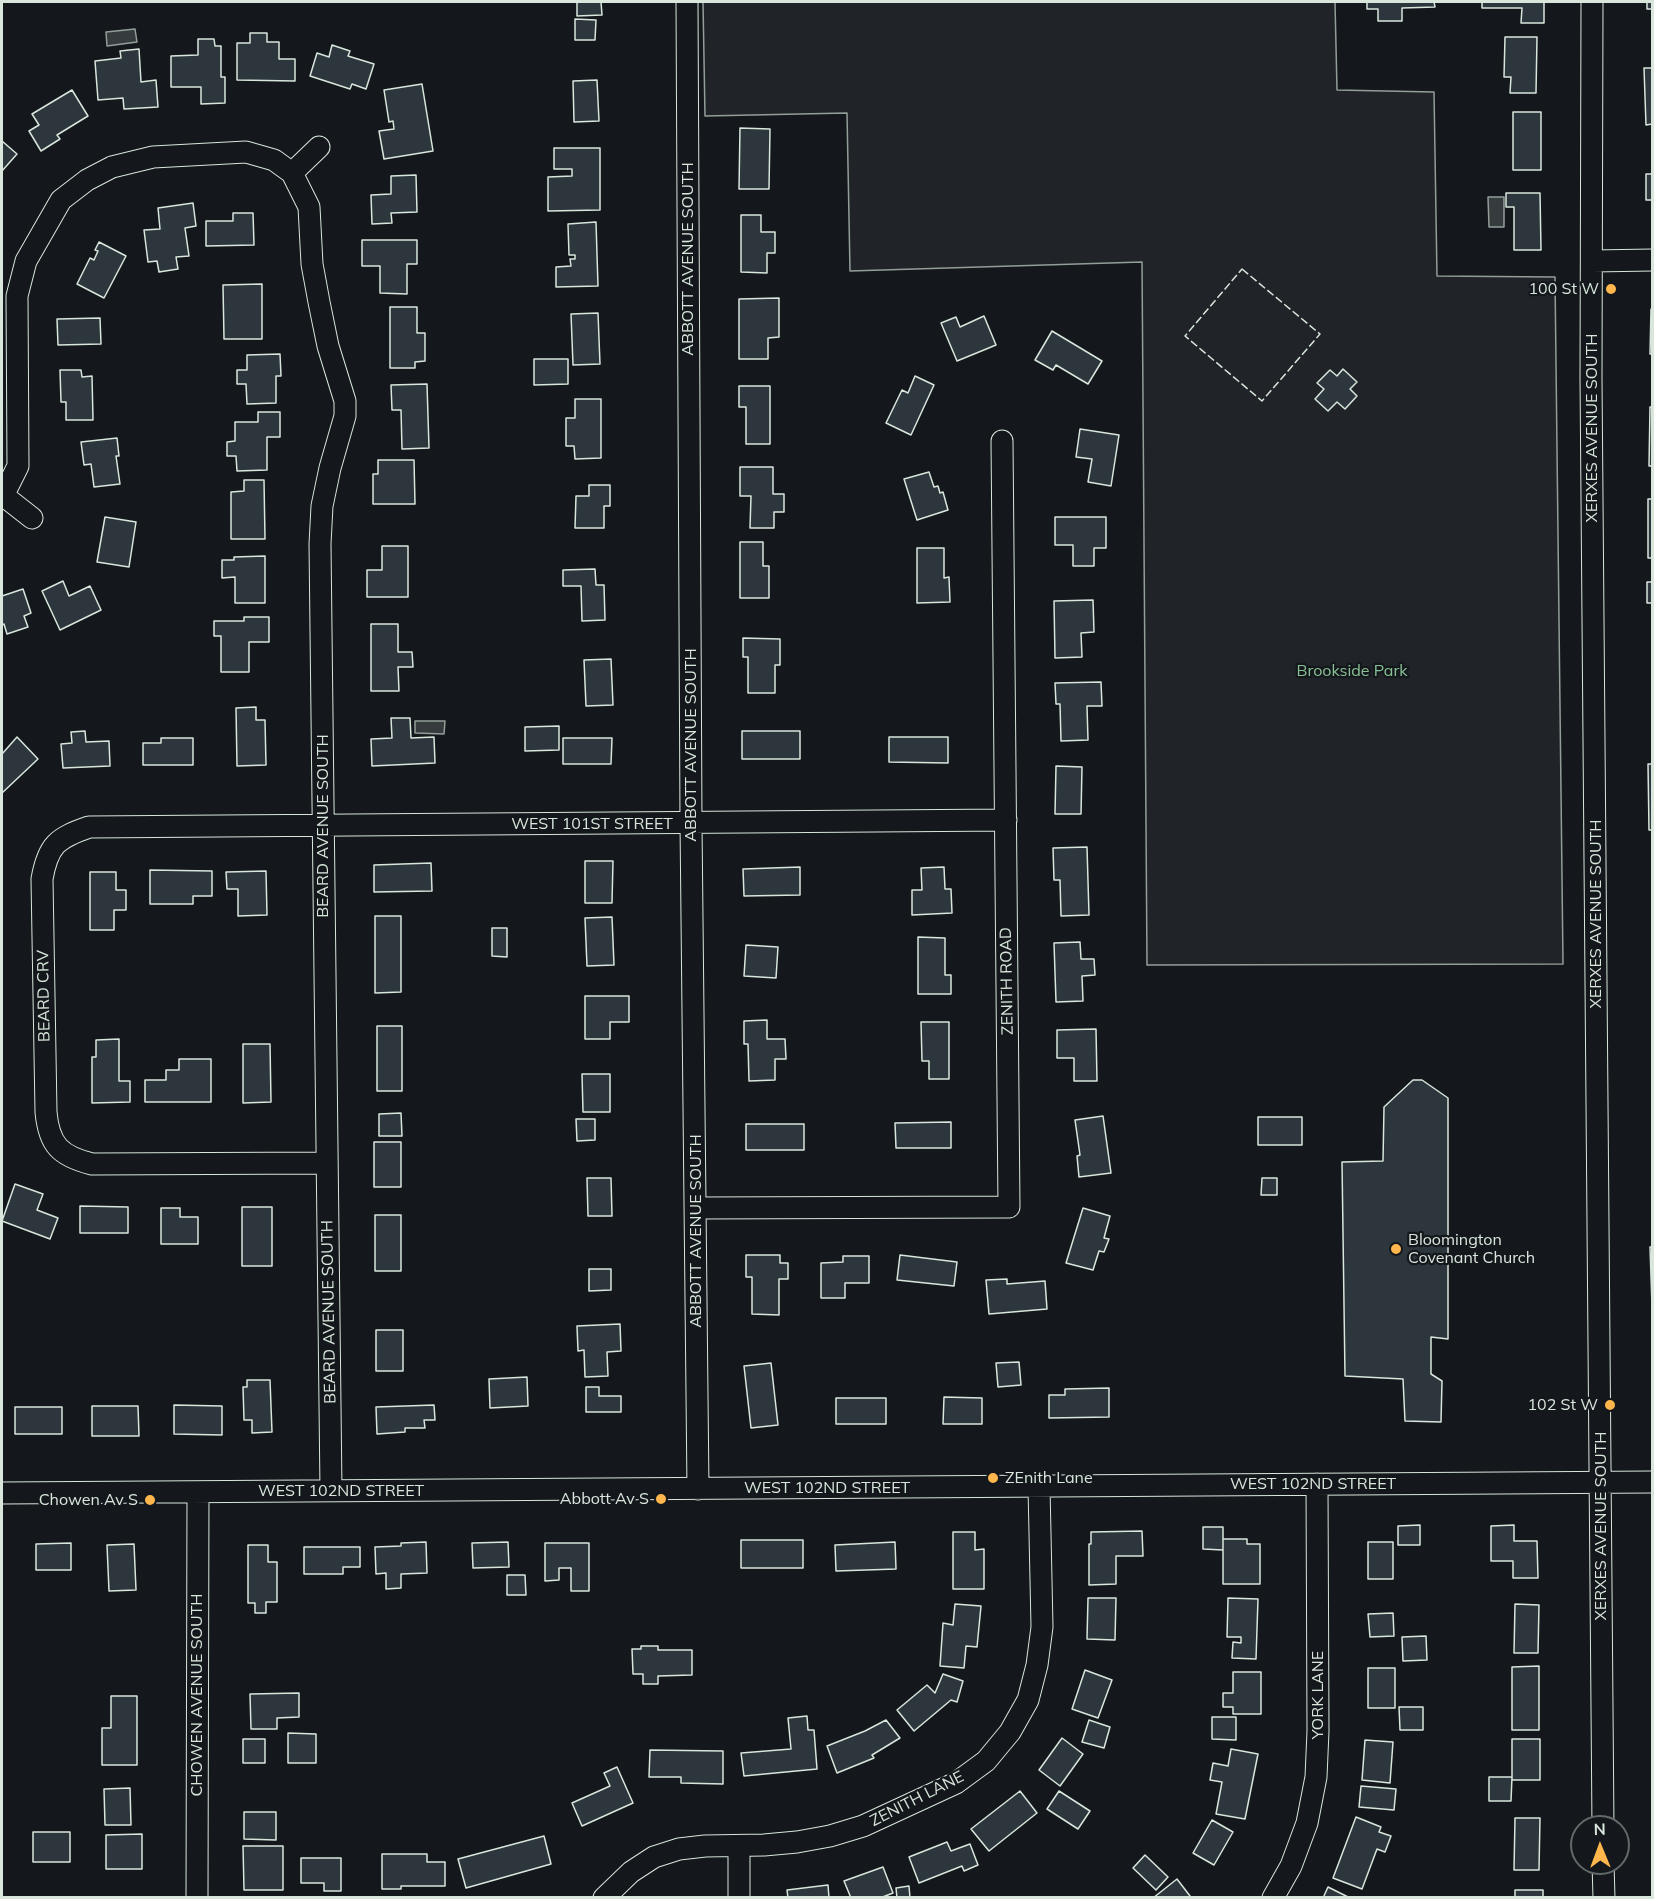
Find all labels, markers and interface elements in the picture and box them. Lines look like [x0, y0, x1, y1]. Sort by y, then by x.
street label: ABBOTT AVENUE SOUTH [678, 162, 698, 356]
place label: 100 St W [1529, 279, 1599, 299]
marker: 100 St W [1604, 282, 1618, 296]
street label: XERXES AVENUE SOUTH [1582, 333, 1602, 523]
street label: ABBOTT AVENUE SOUTH [681, 648, 701, 842]
park label: Brookside Park [1297, 661, 1407, 681]
street label: BEARD AVENUE SOUTH [313, 734, 333, 918]
street label: WEST 101ST STREET [511, 814, 673, 834]
street label: XERXES AVENUE SOUTH [1586, 819, 1606, 1009]
street label: ZENITH ROAD [996, 927, 1018, 1035]
street label: BEARD CRV [34, 950, 54, 1042]
street label: ABBOTT AVENUE SOUTH [686, 1134, 706, 1328]
street label: BEARD AVENUE SOUTH [318, 1220, 340, 1404]
place label: Bloomington Covenant Church [1408, 1230, 1535, 1268]
marker: Bloomington Covenant Church [1389, 1242, 1403, 1256]
place label: 102 St W [1528, 1395, 1598, 1415]
marker: 102 St W [1603, 1398, 1617, 1412]
street label: XERXES AVENUE SOUTH [1591, 1431, 1611, 1621]
place label: ZEnith Lane [1005, 1468, 1093, 1488]
marker: ZEnith Lane [986, 1471, 1000, 1485]
street label: WEST 102ND STREET [1230, 1474, 1396, 1494]
street label: WEST 102ND STREET [744, 1478, 910, 1498]
street label: WEST 102ND STREET [258, 1481, 424, 1501]
place label: Abbott Av S [560, 1489, 649, 1509]
place label: Chowen Av S [39, 1490, 138, 1510]
marker: Abbott Av S [654, 1492, 668, 1506]
marker: Chowen Av S [143, 1493, 157, 1507]
street label: CHOWEN AVENUE SOUTH [187, 1593, 207, 1797]
street label: YORK LANE [1308, 1651, 1328, 1739]
street label: ZENITH LANE [867, 1767, 967, 1831]
north arrow [1570, 1815, 1630, 1875]
text: N [1594, 1819, 1606, 1839]

